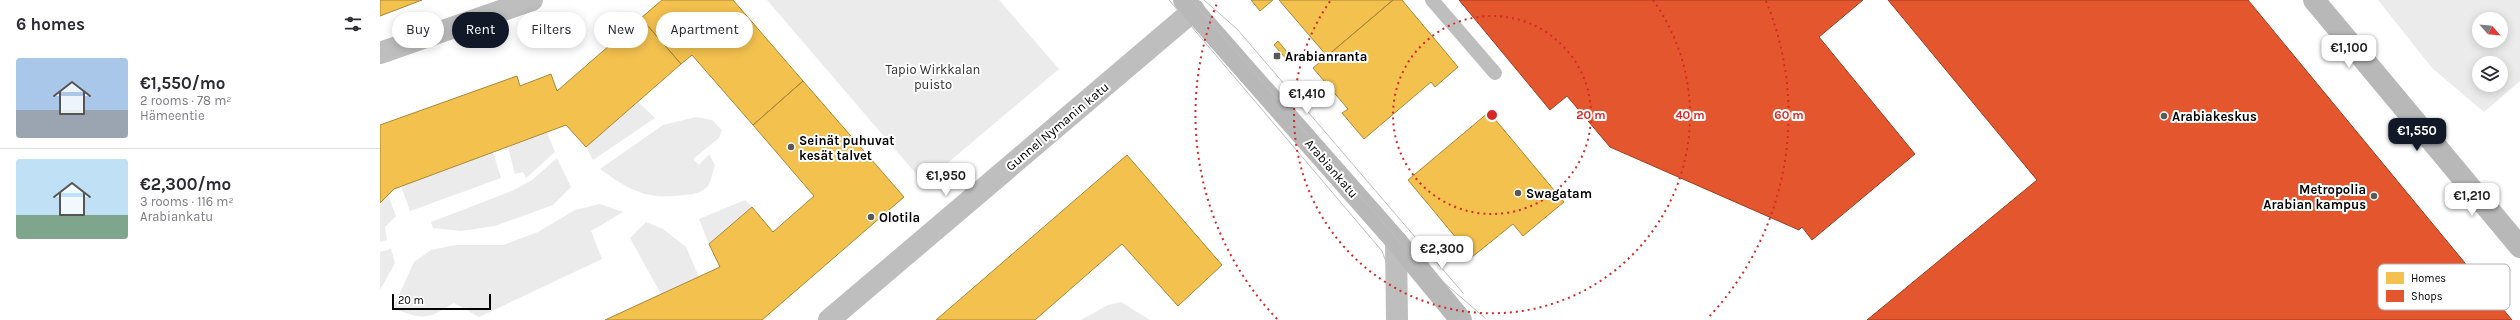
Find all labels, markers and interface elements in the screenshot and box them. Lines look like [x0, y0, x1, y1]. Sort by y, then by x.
chip: Buy [392, 12, 444, 48]
chip: Rent [452, 12, 509, 48]
chip: Filters [517, 12, 586, 48]
chip: New [594, 12, 648, 48]
chip: Apartment [656, 12, 753, 48]
north arrow [2472, 12, 2508, 48]
map controls [2472, 12, 2508, 92]
icon: filters [342, 13, 364, 35]
text: 6 homes [16, 14, 85, 34]
pin: €1,100 [2316, 35, 2382, 69]
text: €1,100 [2330, 40, 2368, 55]
place label: Arabianranta [1285, 49, 1367, 64]
marker: Arabianranta [1272, 51, 1282, 61]
button: layers [2472, 56, 2508, 92]
park label: Tapio Wirkkalan puisto [886, 62, 980, 92]
text: €1,550/mo [140, 73, 225, 93]
icon: home [48, 74, 96, 122]
street label: Gunnel Nymanin katu [1003, 79, 1112, 174]
pin: €1,410 [1274, 81, 1340, 115]
text: €1,410 [1289, 86, 1325, 101]
text: 2 rooms · 78 m² [140, 93, 232, 108]
text: Hämeentie [140, 108, 205, 123]
centre of rings [1485, 108, 1499, 122]
text: 20 m [1576, 108, 1606, 122]
text: 40 m [1675, 108, 1705, 122]
text: 60 m [1774, 108, 1804, 122]
place label: Arabiakeskus [2172, 109, 2257, 124]
marker: Arabiakeskus [2159, 111, 2169, 121]
pin: €1,550 [2384, 118, 2450, 152]
text: €1,550 [2397, 123, 2437, 138]
place label: Seinät puhuvat kesät talvet [799, 133, 894, 163]
street label: Arabiankatu [1302, 136, 1361, 201]
marker: Seinät puhuvat kesät talvet [786, 142, 796, 152]
pin: €1,950 [913, 163, 979, 197]
text: €1,950 [926, 168, 966, 183]
text: €2,300/mo [140, 174, 231, 194]
icon: home [48, 175, 96, 223]
place label: Metropolia Arabian kampus [2263, 182, 2366, 212]
pin: €1,210 [2439, 183, 2505, 217]
place label: Swagatam [1526, 186, 1592, 201]
marker: Swagatam [1513, 188, 1523, 198]
text: €1,210 [2454, 188, 2490, 203]
marker: Metropolia Arabian kampus [2369, 191, 2379, 201]
text: 3 rooms · 116 m² [140, 194, 234, 209]
text: Arabiankatu [140, 209, 213, 224]
place label: Olotila [879, 210, 920, 225]
marker: Olotila [866, 212, 876, 222]
pin: €2,300 [1409, 236, 1475, 270]
text: €2,300 [1420, 241, 1464, 256]
legend [2378, 264, 2510, 310]
text: Homes [2411, 272, 2446, 285]
text: Shops [2411, 290, 2443, 303]
scale bar [392, 292, 491, 311]
text: 20 m [398, 294, 424, 307]

